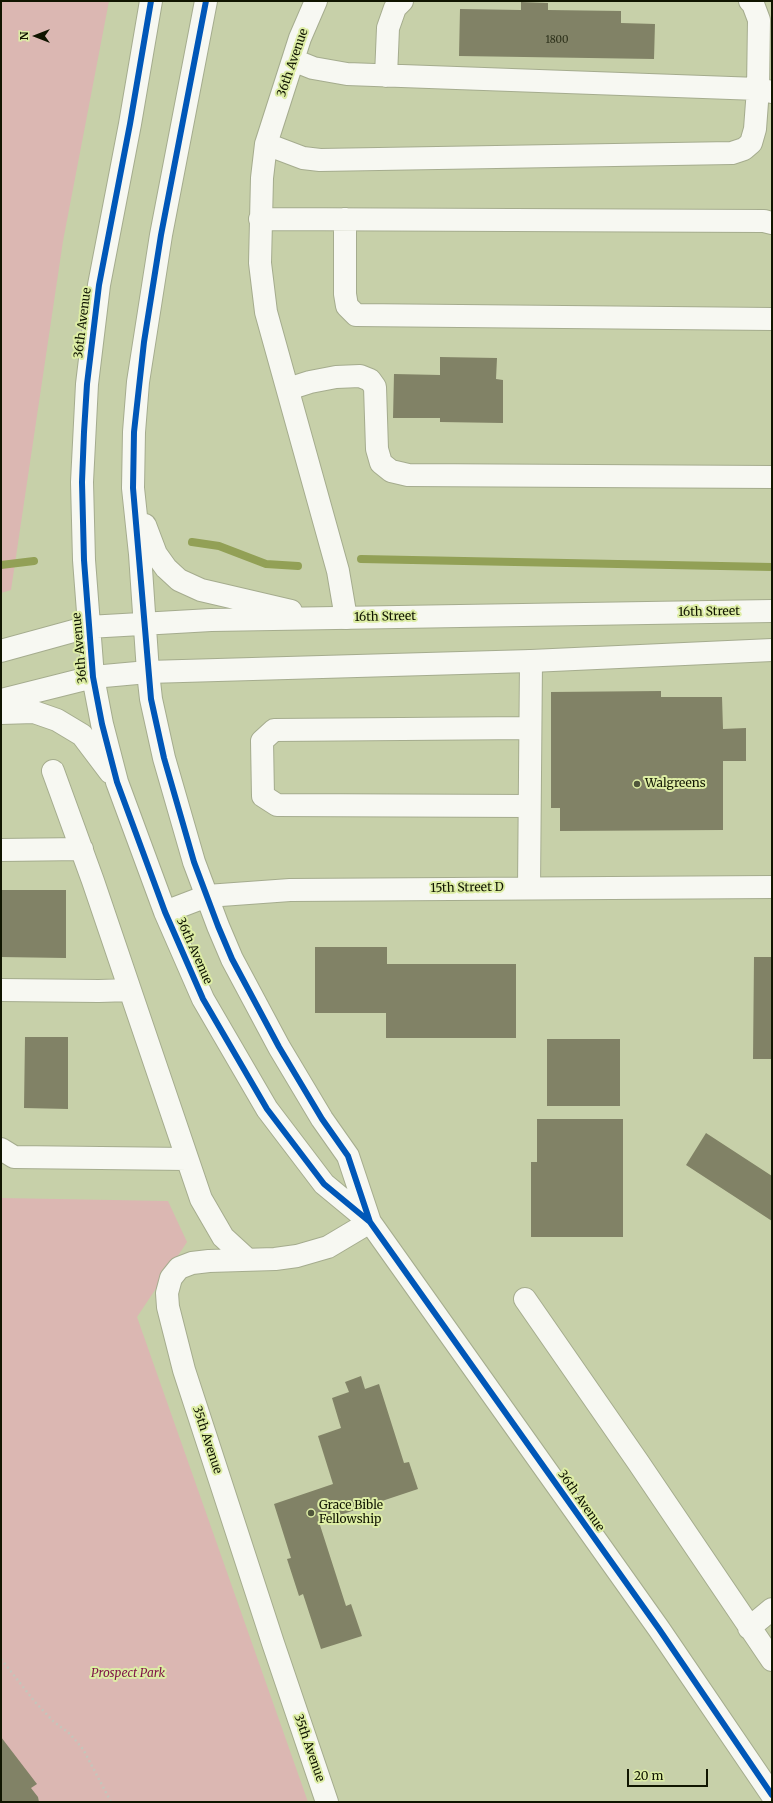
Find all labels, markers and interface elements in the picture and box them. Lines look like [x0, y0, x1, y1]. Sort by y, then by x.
north arrow [16, 16, 56, 56]
street label: 36th Avenue [275, 27, 311, 99]
text: N [17, 32, 31, 40]
house number: 1800 [545, 34, 569, 46]
street label: 36th Avenue [72, 287, 94, 359]
street label: 16th Street [678, 604, 740, 620]
street label: 16th Street [354, 609, 416, 625]
street label: 36th Avenue [70, 612, 90, 684]
place label: Walgreens [645, 777, 706, 791]
marker: Walgreens [632, 779, 642, 789]
street label: 15th Street D [430, 880, 504, 896]
street label: 36th Avenue [173, 915, 215, 987]
street label: 35th Avenue [189, 1404, 225, 1476]
street label: 36th Avenue [555, 1468, 607, 1534]
place label: Grace Bible Fellowship [319, 1499, 383, 1527]
marker: Grace Bible Fellowship [306, 1508, 316, 1518]
park label: Prospect Park [91, 1667, 165, 1681]
street label: 35th Avenue [291, 1712, 327, 1784]
scale bar [629, 1761, 710, 1787]
text: 20 m [634, 1768, 663, 1783]

